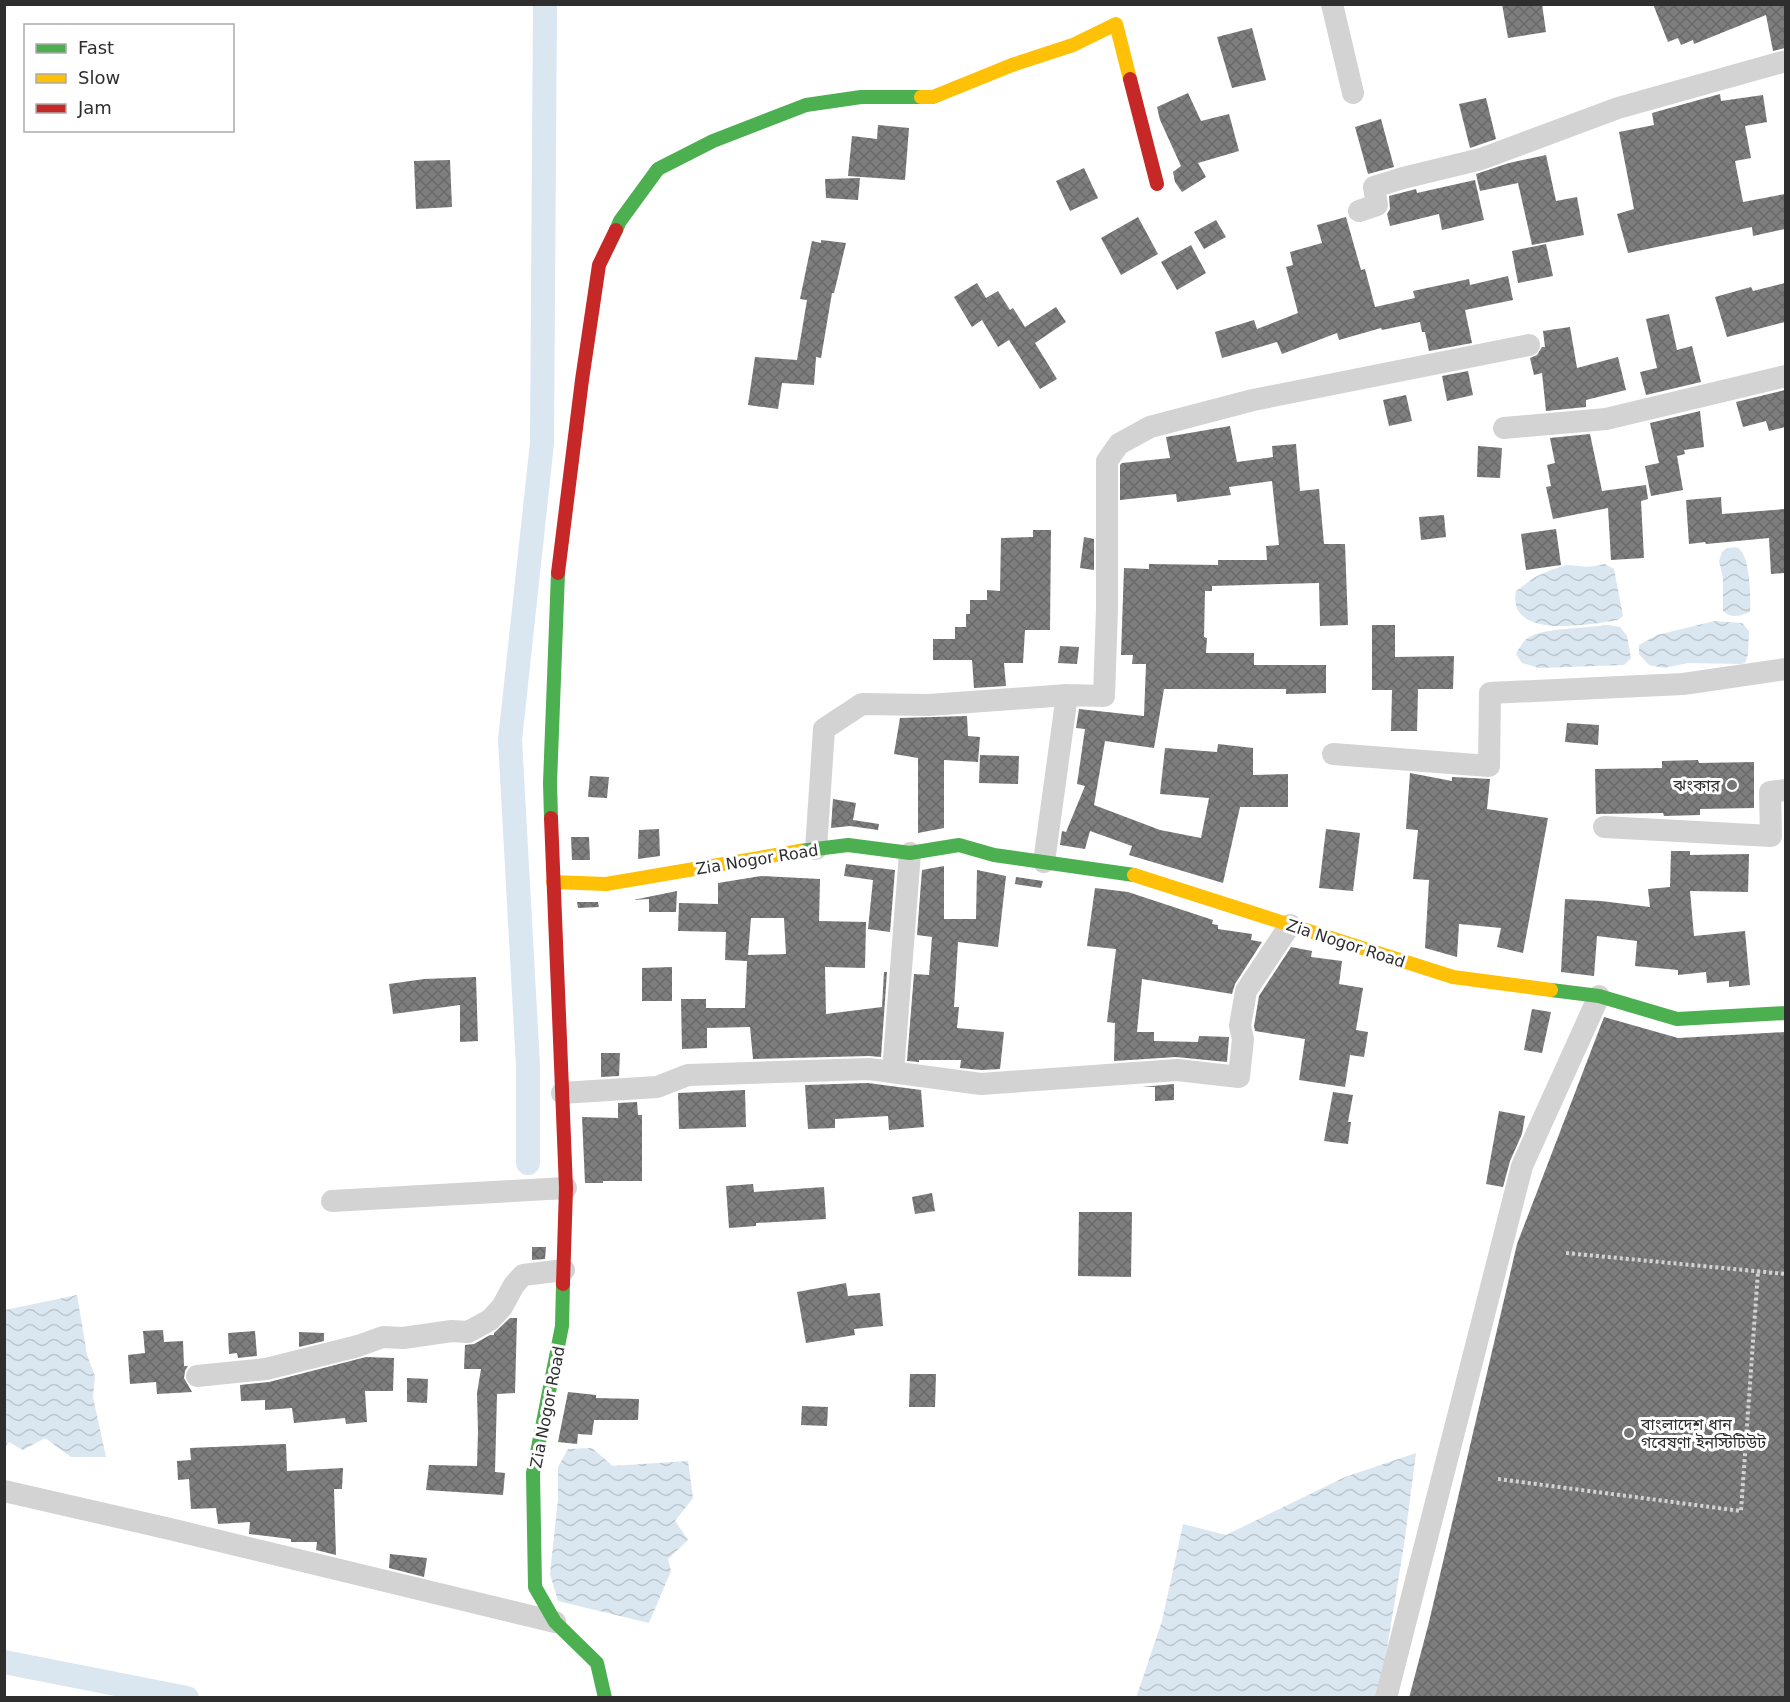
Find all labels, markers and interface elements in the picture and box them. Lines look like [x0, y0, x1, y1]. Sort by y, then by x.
legend [24, 24, 234, 132]
text: Fast [78, 37, 114, 58]
text: Slow [78, 67, 120, 88]
text: Jam [77, 97, 112, 118]
place label: ঝংকার [1673, 776, 1720, 795]
marker: ঝংকার [1725, 778, 1739, 792]
street label: Zia Nogor Road [694, 840, 820, 879]
street label: Zia Nogor Road [1284, 915, 1408, 972]
street label: Zia Nogor Road [526, 1345, 569, 1470]
place label: বাংলাদেশ ধান গবেষণা ইনস্টিটিউট [1640, 1415, 1766, 1452]
marker: বাংলাদেশ ধান গবেষণা ইনস্টিটিউট [1622, 1426, 1636, 1440]

